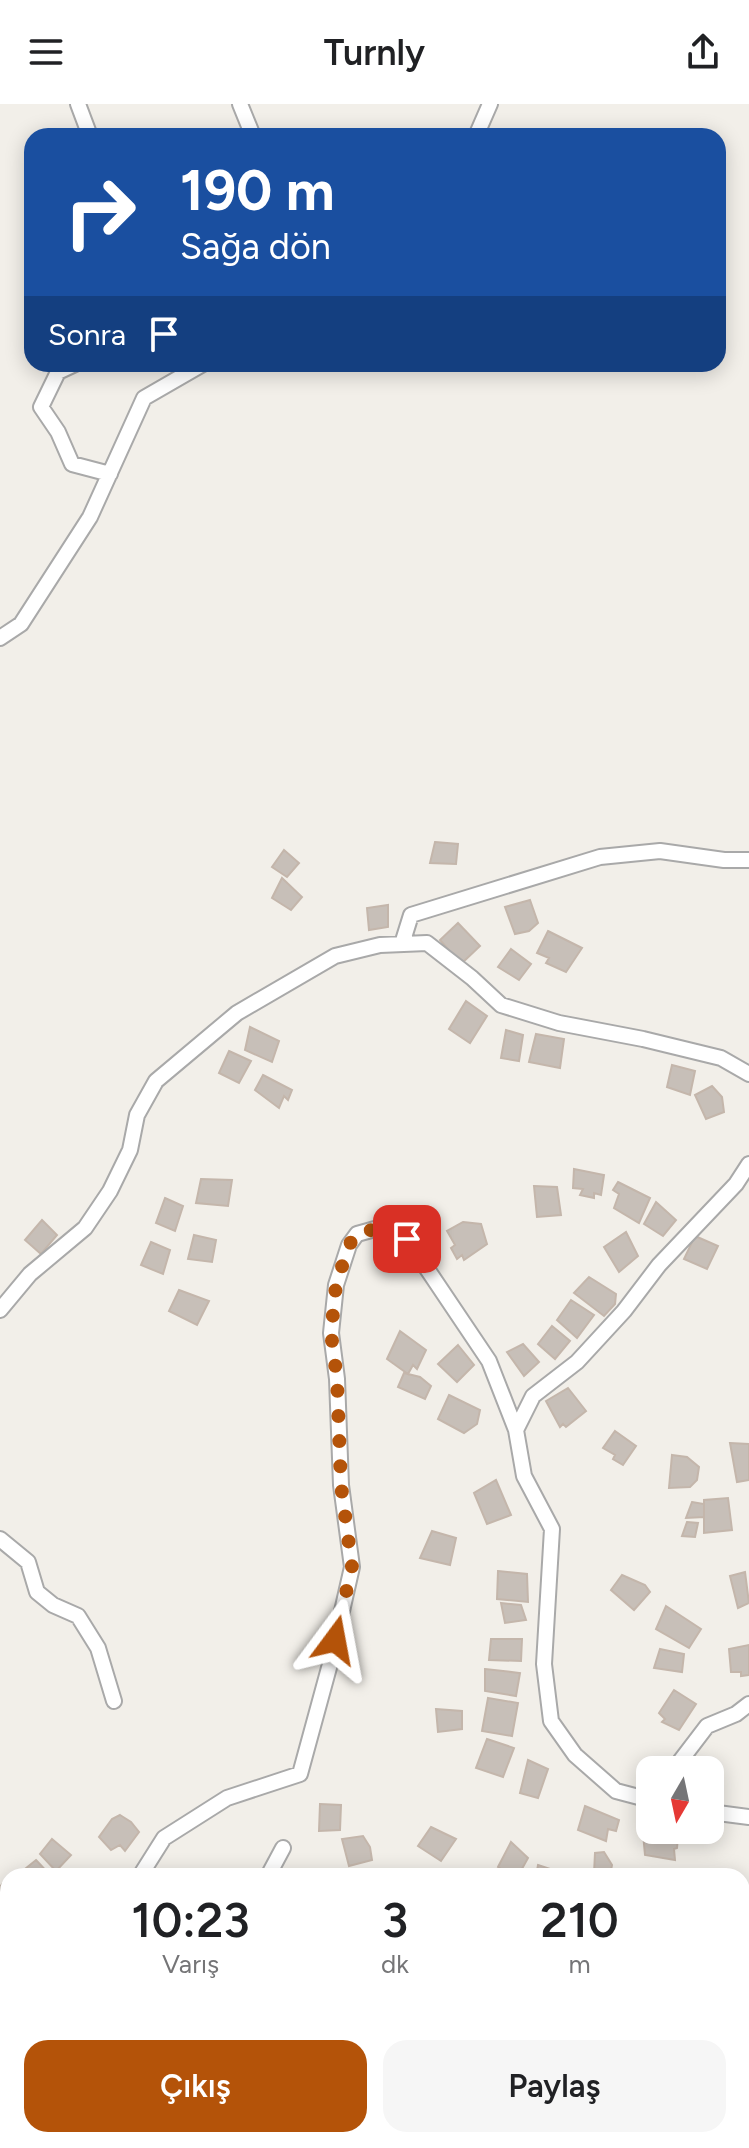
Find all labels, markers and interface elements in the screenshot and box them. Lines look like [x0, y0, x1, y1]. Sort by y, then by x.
icon: menu [24, 30, 68, 74]
icon: share [681, 30, 725, 74]
text: Turnly [324, 31, 425, 74]
text: 190 m [180, 157, 335, 224]
icon: right [48, 160, 152, 264]
text: Sağa dön [180, 225, 331, 268]
icon: arrive [142, 312, 186, 356]
text: Sonra [48, 316, 126, 353]
pin [373, 1205, 441, 1273]
icon: arrive [385, 1217, 429, 1261]
position arrow [293, 1598, 377, 1682]
north arrow [636, 1756, 724, 1844]
map controls [636, 1756, 724, 1844]
text: 10:23 [131, 1891, 250, 1949]
text: 3 [382, 1891, 408, 1949]
text: 210 [540, 1891, 619, 1949]
text: Varış [162, 1948, 219, 1980]
text: dk [381, 1948, 409, 1980]
text: m [568, 1948, 591, 1980]
button: Çıkış [24, 2040, 367, 2132]
button: Paylaş [383, 2040, 726, 2132]

